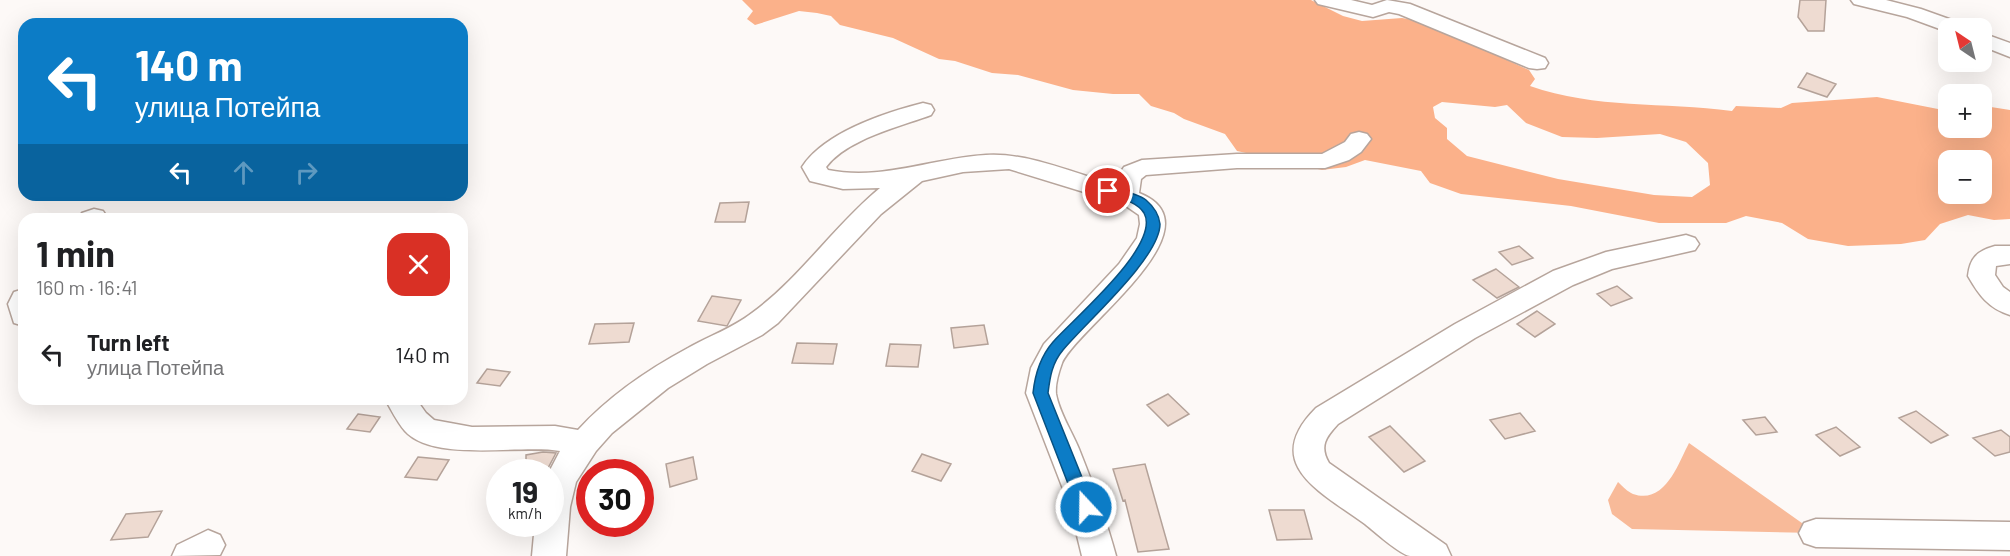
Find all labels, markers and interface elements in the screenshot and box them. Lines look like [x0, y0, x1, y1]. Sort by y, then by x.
north arrow [1938, 18, 1992, 72]
map controls [1938, 18, 1992, 204]
text: 140 m [135, 39, 243, 89]
icon: left [36, 42, 114, 120]
button: + [1938, 84, 1992, 138]
text: улица Потейпа [135, 90, 320, 122]
button: − [1938, 150, 1992, 204]
icon: left [164, 156, 197, 189]
icon: ahead [227, 156, 260, 189]
icon: right [290, 156, 323, 189]
pin [1082, 165, 1133, 216]
icon: arrive [1091, 174, 1124, 207]
text: 1 min [36, 231, 115, 274]
button: close [387, 233, 450, 296]
text: 160 m · 16:41 [36, 275, 138, 299]
text: Turn left [87, 329, 170, 355]
icon: left [36, 338, 69, 371]
text: 140 m [395, 341, 450, 367]
text: улица Потейпа [87, 355, 224, 379]
speed limit sign: 30 [576, 459, 654, 537]
text: 19 [512, 473, 538, 509]
position arrow [1054, 475, 1118, 539]
text: km/h [508, 504, 542, 522]

